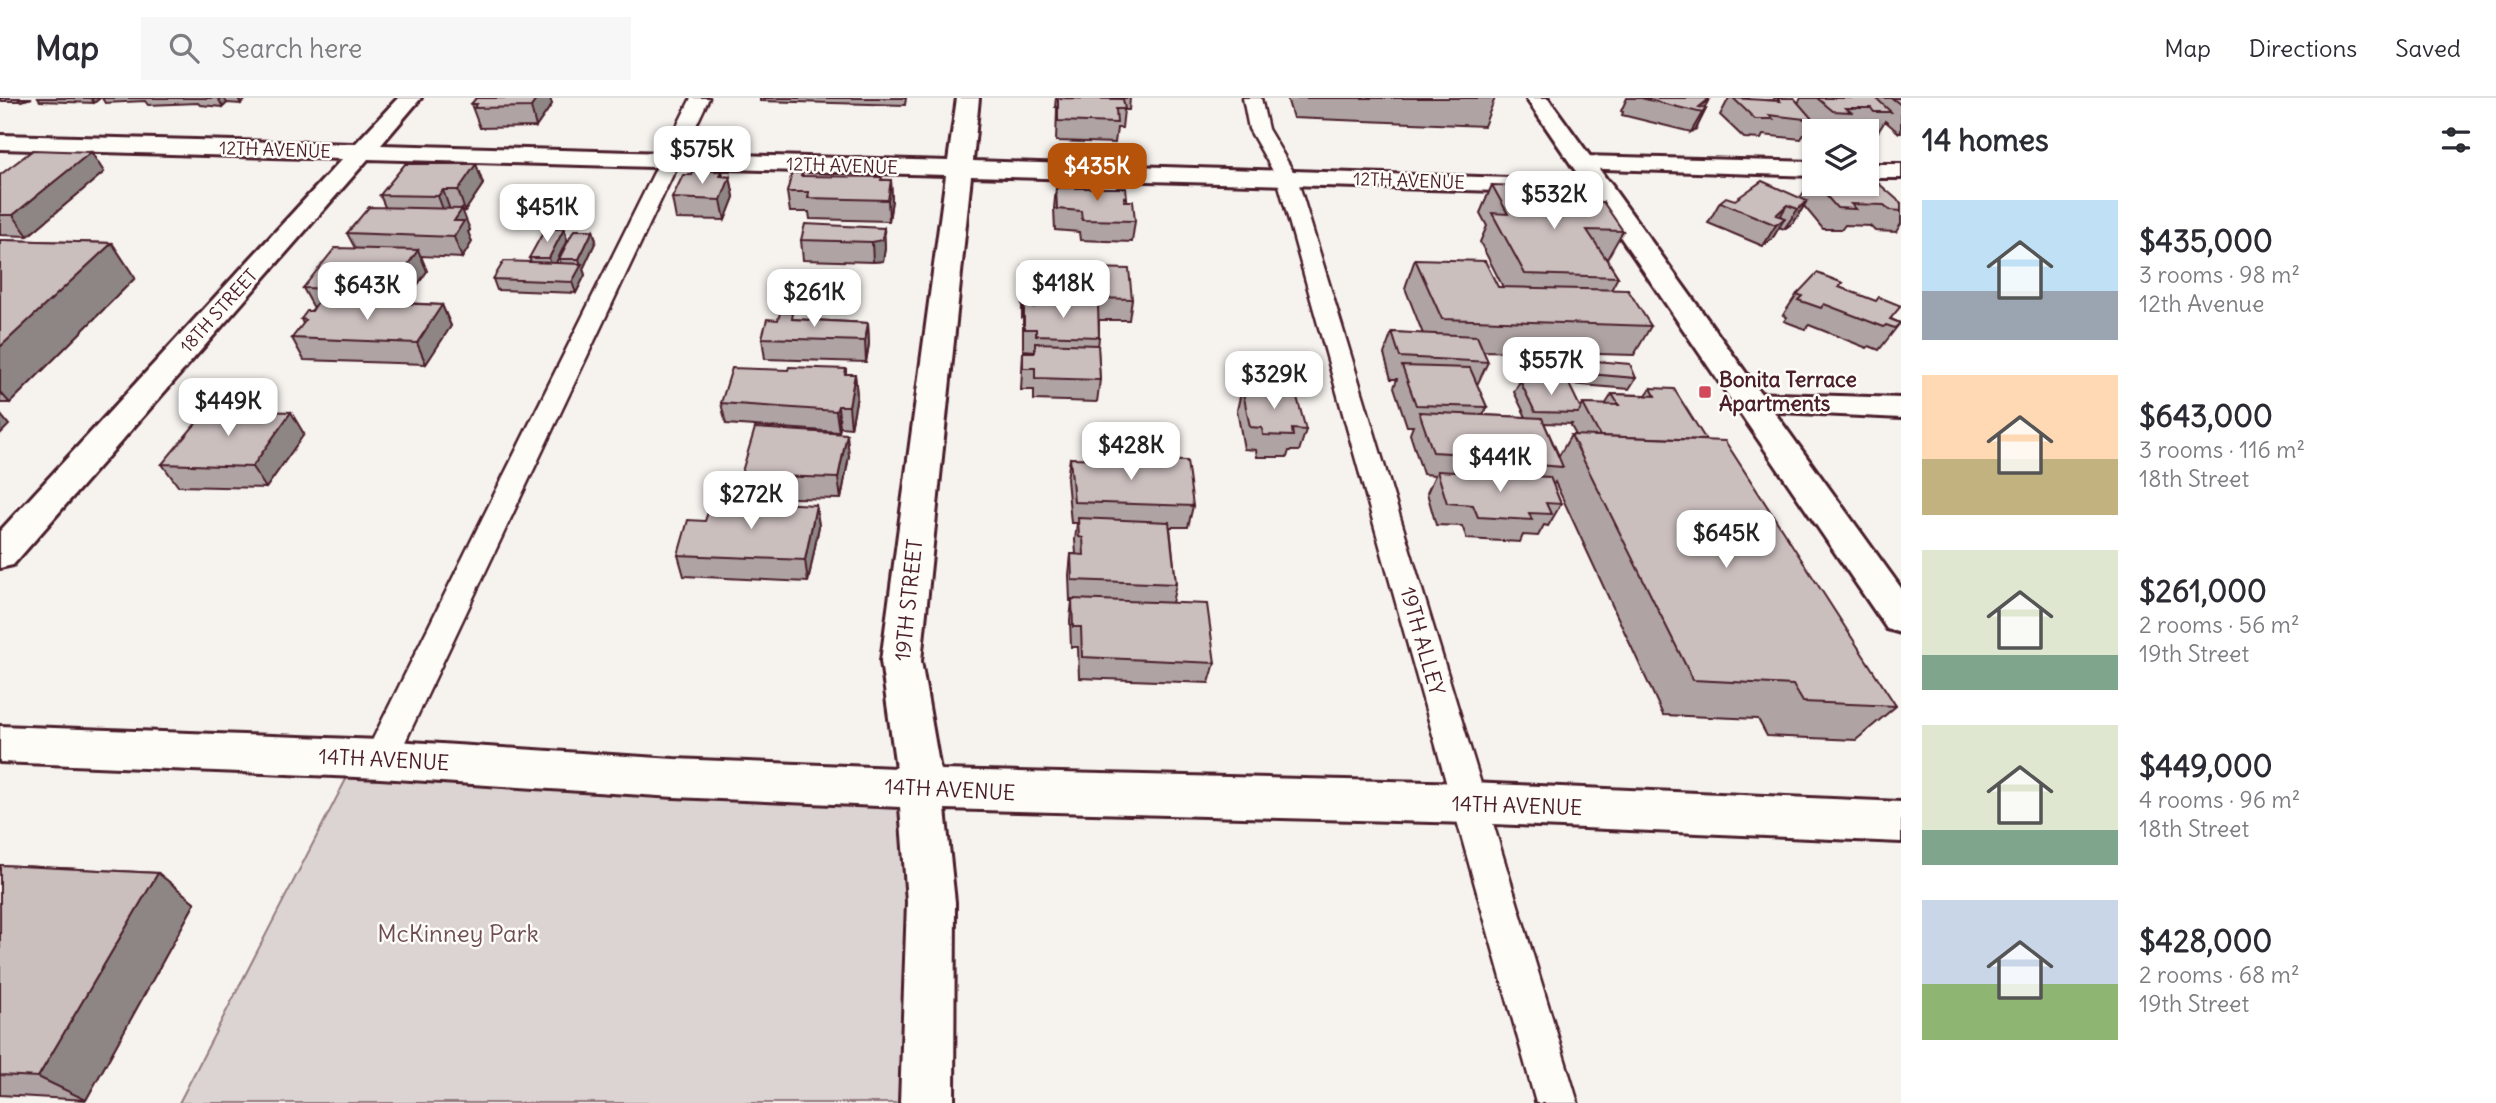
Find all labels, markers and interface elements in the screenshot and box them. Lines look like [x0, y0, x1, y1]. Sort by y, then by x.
search box [141, 17, 631, 80]
text: Map [35, 27, 99, 69]
icon: search [165, 29, 203, 67]
text: Search here [221, 32, 362, 65]
text: Map [2164, 33, 2211, 63]
text: Directions [2249, 33, 2357, 63]
text: Saved [2395, 33, 2461, 63]
map controls [1802, 119, 1879, 196]
button: layers [1802, 119, 1879, 196]
text: 14 homes [1922, 121, 2049, 159]
icon: filters [2437, 121, 2475, 159]
pin: $575K [653, 126, 751, 186]
text: $575K [670, 134, 734, 163]
street label: 12TH AVENUE [219, 136, 331, 163]
pin: $435K [1048, 144, 1146, 203]
text: $435K [1064, 151, 1130, 180]
street label: 12TH AVENUE [786, 152, 898, 179]
street label: 12TH AVENUE [1353, 167, 1465, 194]
pin: $532K [1505, 172, 1603, 231]
text: $532K [1521, 179, 1587, 208]
pin: $451K [498, 184, 596, 244]
text: $451K [516, 192, 578, 221]
text: $435,000 [2139, 222, 2273, 260]
icon: home [1978, 228, 2062, 312]
pin: $418K [1014, 260, 1112, 320]
text: 3 rooms · 98 m² [2139, 260, 2300, 289]
pin: $643K [318, 262, 416, 322]
street label: 18TH STREET [175, 264, 262, 357]
text: $418K [1032, 268, 1094, 297]
text: $643K [334, 270, 400, 299]
pin: $261K [765, 270, 863, 329]
text: $261K [783, 277, 845, 306]
text: 12th Avenue [2139, 289, 2264, 318]
pin: $557K [1502, 338, 1600, 397]
text: $557K [1519, 345, 1583, 374]
pin: $329K [1225, 352, 1323, 411]
text: $329K [1241, 359, 1307, 388]
place label: Bonita Terrace Apartments [1719, 366, 1857, 417]
pin: $449K [179, 378, 277, 438]
marker: Bonita Terrace Apartments [1697, 384, 1713, 400]
text: $449K [195, 386, 261, 415]
text: $643,000 [2139, 397, 2273, 435]
icon: home [1978, 403, 2062, 487]
pin: $428K [1082, 422, 1180, 482]
text: $428K [1098, 430, 1164, 459]
pin: $441K [1451, 434, 1549, 494]
text: 3 rooms · 116 m² [2139, 435, 2305, 464]
text: $441K [1469, 442, 1531, 471]
text: 18th Street [2139, 464, 2249, 493]
pin: $272K [702, 472, 800, 531]
text: $272K [719, 479, 783, 508]
pin: $645K [1677, 510, 1775, 570]
text: $645K [1693, 518, 1759, 547]
street label: 19TH STREET [889, 538, 928, 662]
text: $261,000 [2139, 572, 2267, 610]
icon: home [1978, 578, 2062, 662]
street label: 19TH ALLEY [1394, 584, 1451, 698]
text: 2 rooms · 56 m² [2139, 610, 2300, 639]
text: 19th Street [2139, 639, 2249, 668]
street label: 14TH AVENUE [318, 743, 450, 776]
text: $449,000 [2139, 747, 2272, 785]
icon: home [1978, 753, 2062, 837]
street label: 14TH AVENUE [884, 773, 1016, 806]
text: 4 rooms · 96 m² [2139, 785, 2300, 814]
street label: 14TH AVENUE [1451, 790, 1583, 821]
text: 18th Street [2139, 814, 2249, 843]
park label: McKinney Park [377, 918, 539, 948]
text: $428,000 [2139, 922, 2272, 960]
icon: home [1978, 928, 2062, 1012]
text: 2 rooms · 68 m² [2139, 960, 2300, 989]
text: 19th Street [2139, 989, 2249, 1018]

